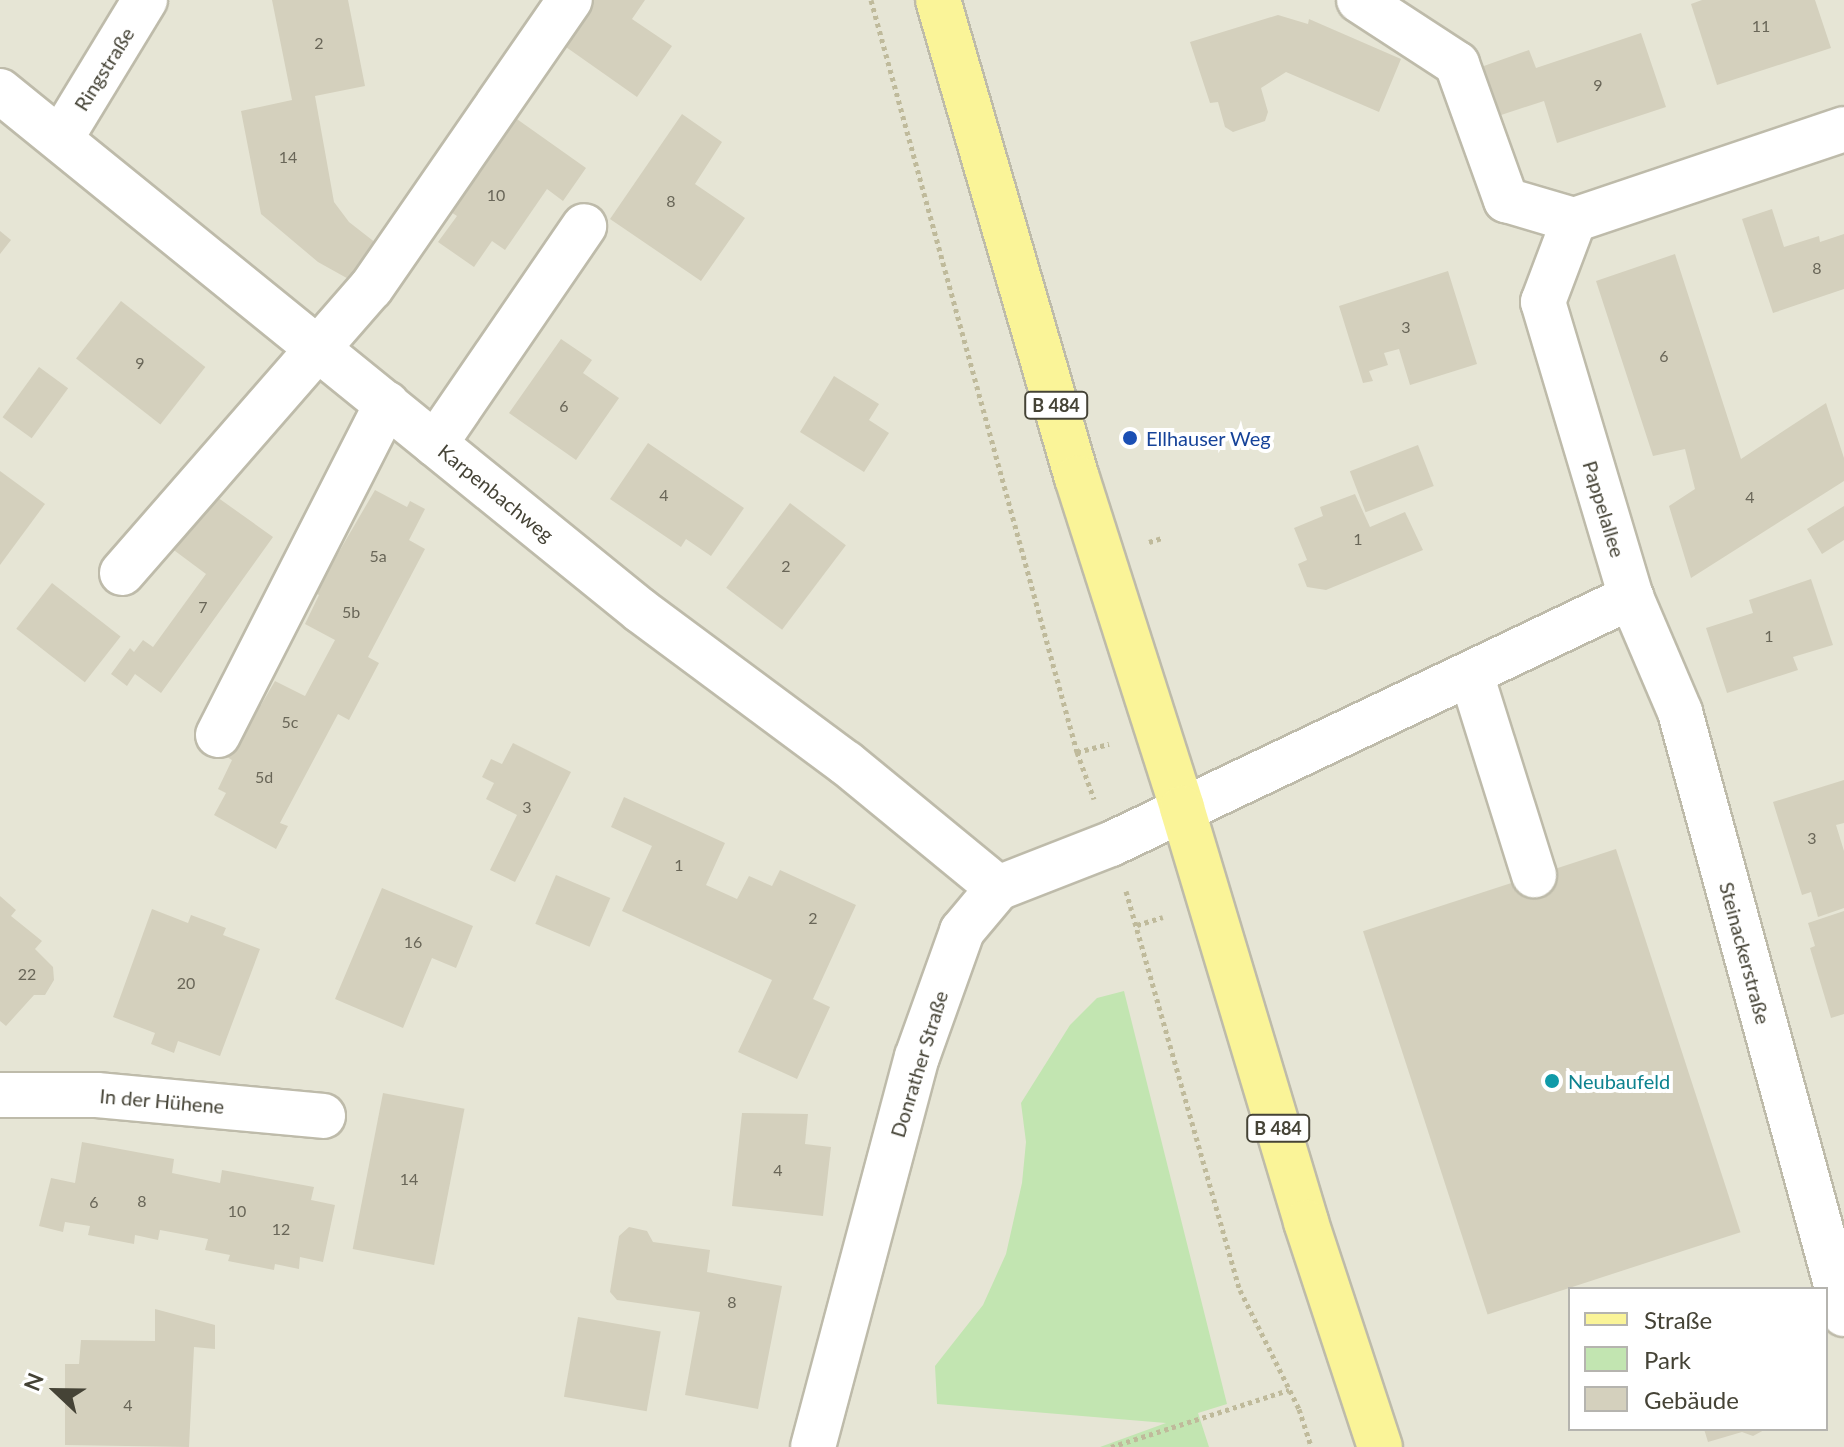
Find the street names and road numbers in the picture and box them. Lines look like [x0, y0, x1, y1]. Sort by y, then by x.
street label: Ringstraße [69, 23, 139, 115]
road number: B 484 [1024, 391, 1088, 419]
street label: Karpenbachweg [433, 439, 559, 547]
street label: Pappelallee [1578, 458, 1630, 560]
street label: Steinackerstraße [1715, 879, 1775, 1027]
street label: Donrather Straße [885, 988, 953, 1140]
street label: In der Hühene [98, 1084, 226, 1118]
road number: B 484 [1246, 1114, 1310, 1142]

